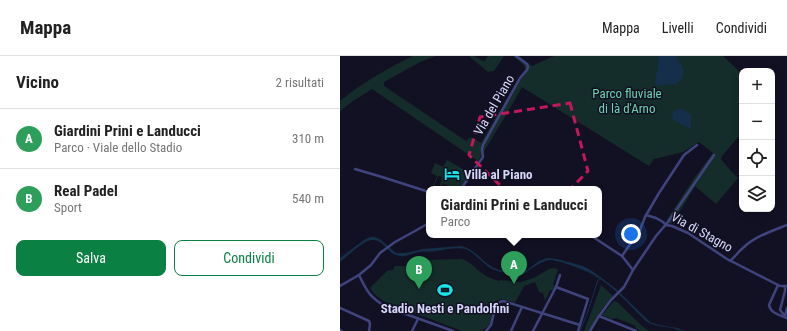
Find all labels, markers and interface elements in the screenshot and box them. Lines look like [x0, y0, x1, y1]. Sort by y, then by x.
text: Mappa [20, 16, 71, 39]
text: Mappa [602, 20, 640, 36]
text: Livelli [662, 20, 694, 36]
text: Condividi [716, 20, 767, 36]
map controls [739, 68, 775, 212]
button: + [739, 68, 775, 104]
text: Vicino [16, 72, 59, 92]
street label: Via del Piano [471, 72, 517, 138]
text: 2 risultati [276, 75, 324, 90]
park label: Parco fluviale di là d'Arno [592, 86, 662, 116]
button: − [739, 104, 775, 140]
text: Giardini Prini e Landucci [54, 122, 201, 140]
text: A [25, 131, 33, 146]
text: 310 m [292, 131, 324, 146]
text: Parco · Viale dello Stadio [54, 140, 182, 155]
button: locate [739, 140, 775, 176]
hotel icon: Villa al Piano [443, 165, 461, 183]
place label: Villa al Piano [464, 167, 533, 182]
button: layers [739, 176, 775, 212]
text: Real Padel [54, 182, 118, 200]
popup [426, 186, 602, 238]
text: B [25, 191, 33, 206]
text: 540 m [292, 191, 324, 206]
text: Giardini Prini e Landucci [441, 196, 587, 214]
text: Sport [54, 200, 82, 215]
street label: Via di Stagno [669, 209, 735, 255]
text: Parco [441, 214, 470, 229]
your location [621, 224, 641, 244]
button: Salva [16, 240, 166, 276]
button: Condividi [174, 240, 324, 276]
pin: A [501, 251, 527, 284]
pin: B [406, 256, 432, 289]
sports icon: Stadio Nesti e Pandolfini [436, 281, 454, 299]
place label: Stadio Nesti e Pandolfini [381, 301, 509, 316]

